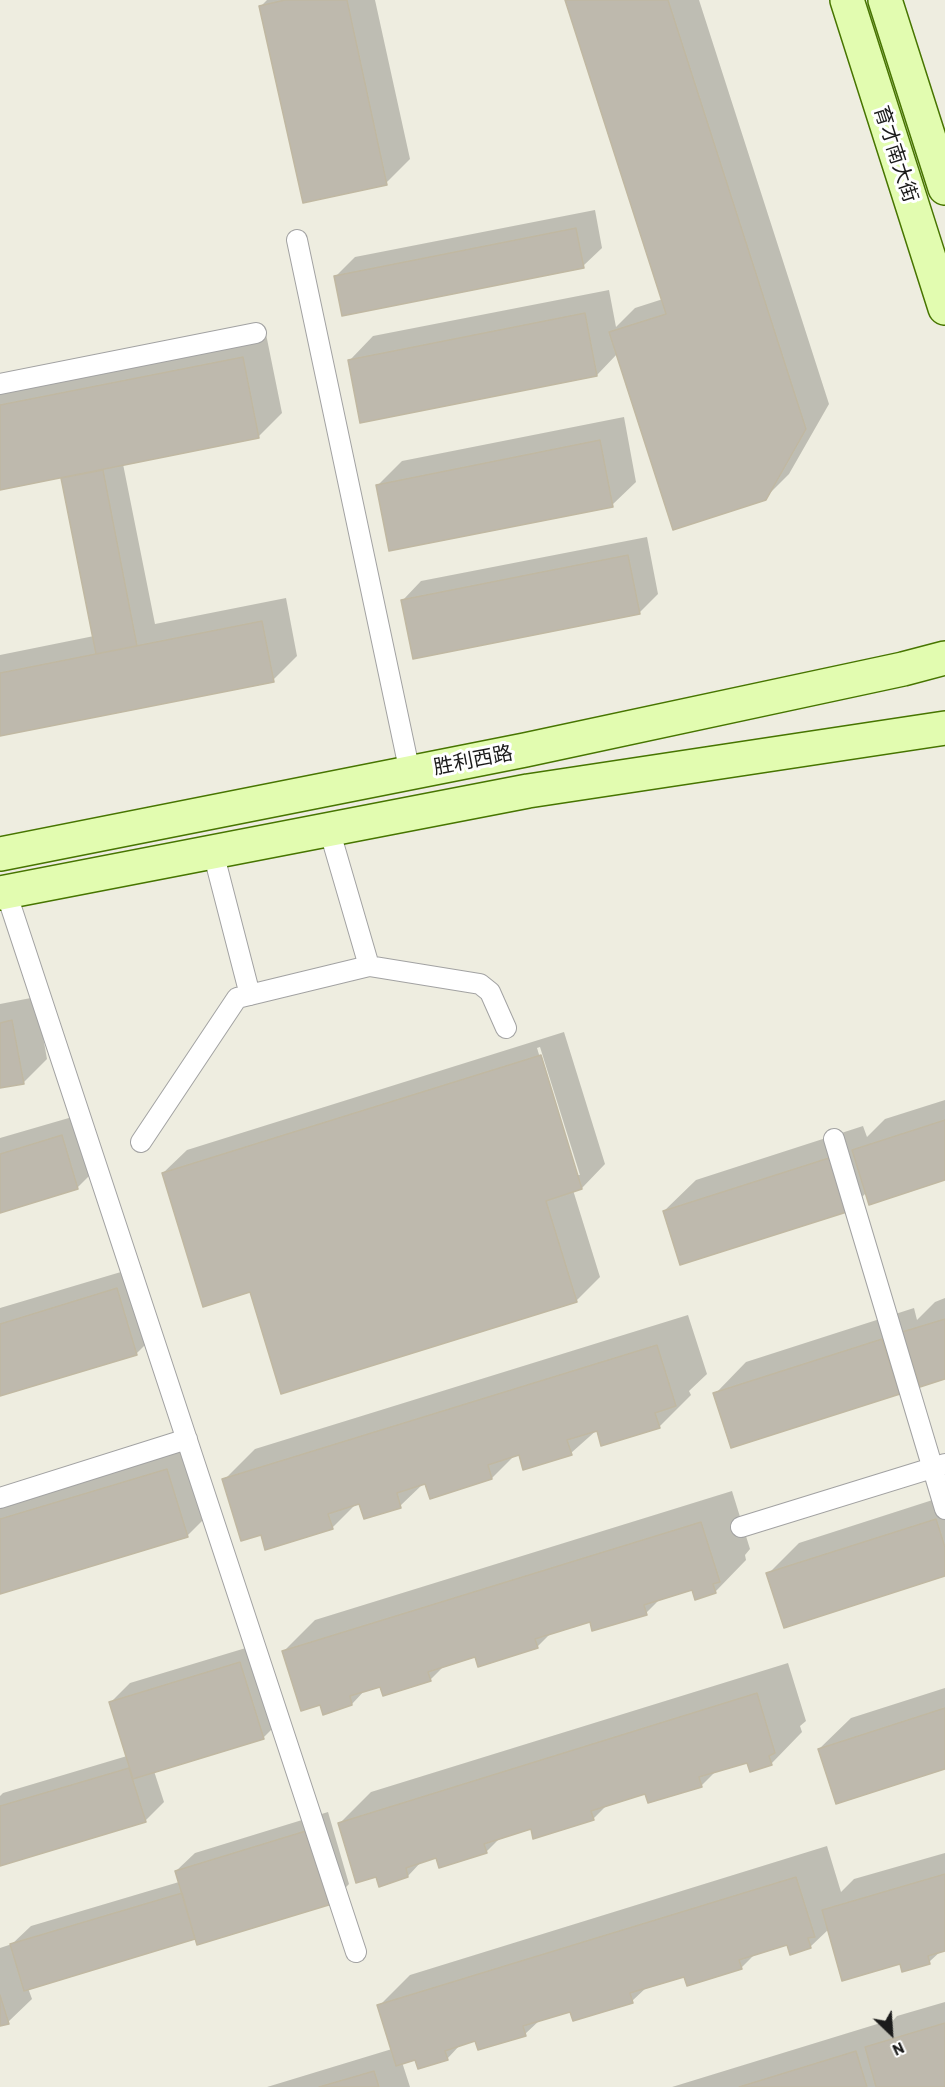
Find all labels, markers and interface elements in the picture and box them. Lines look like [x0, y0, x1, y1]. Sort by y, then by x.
street label: 育才南大街 [869, 103, 923, 205]
street label: 胜利西路 [431, 741, 515, 779]
north arrow [861, 2003, 921, 2063]
text: N [890, 2039, 908, 2061]

